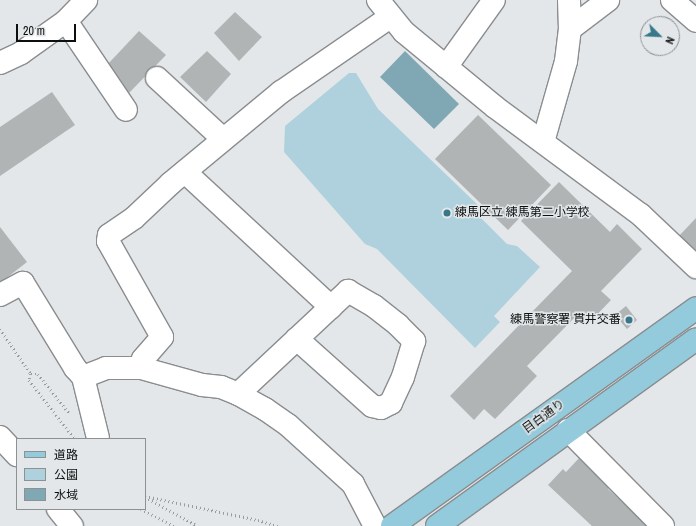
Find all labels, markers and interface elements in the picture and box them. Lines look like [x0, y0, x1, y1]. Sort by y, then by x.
scale bar [18, 16, 78, 42]
north arrow [640, 16, 680, 56]
text: 20 m [23, 23, 45, 39]
text: N [662, 35, 678, 46]
place label: 練馬区立 練馬第二小学校 [455, 206, 590, 220]
marker: 練馬区立 練馬第二小学校 [442, 208, 452, 218]
place label: 練馬警察署 貫井交番 [510, 313, 621, 327]
marker: 練馬警察署 貫井交番 [624, 315, 634, 325]
street label: 目白通り [520, 397, 568, 437]
legend [16, 438, 146, 510]
text: 道路 [54, 447, 78, 463]
text: 公園 [54, 467, 78, 483]
text: 水域 [54, 487, 78, 503]

